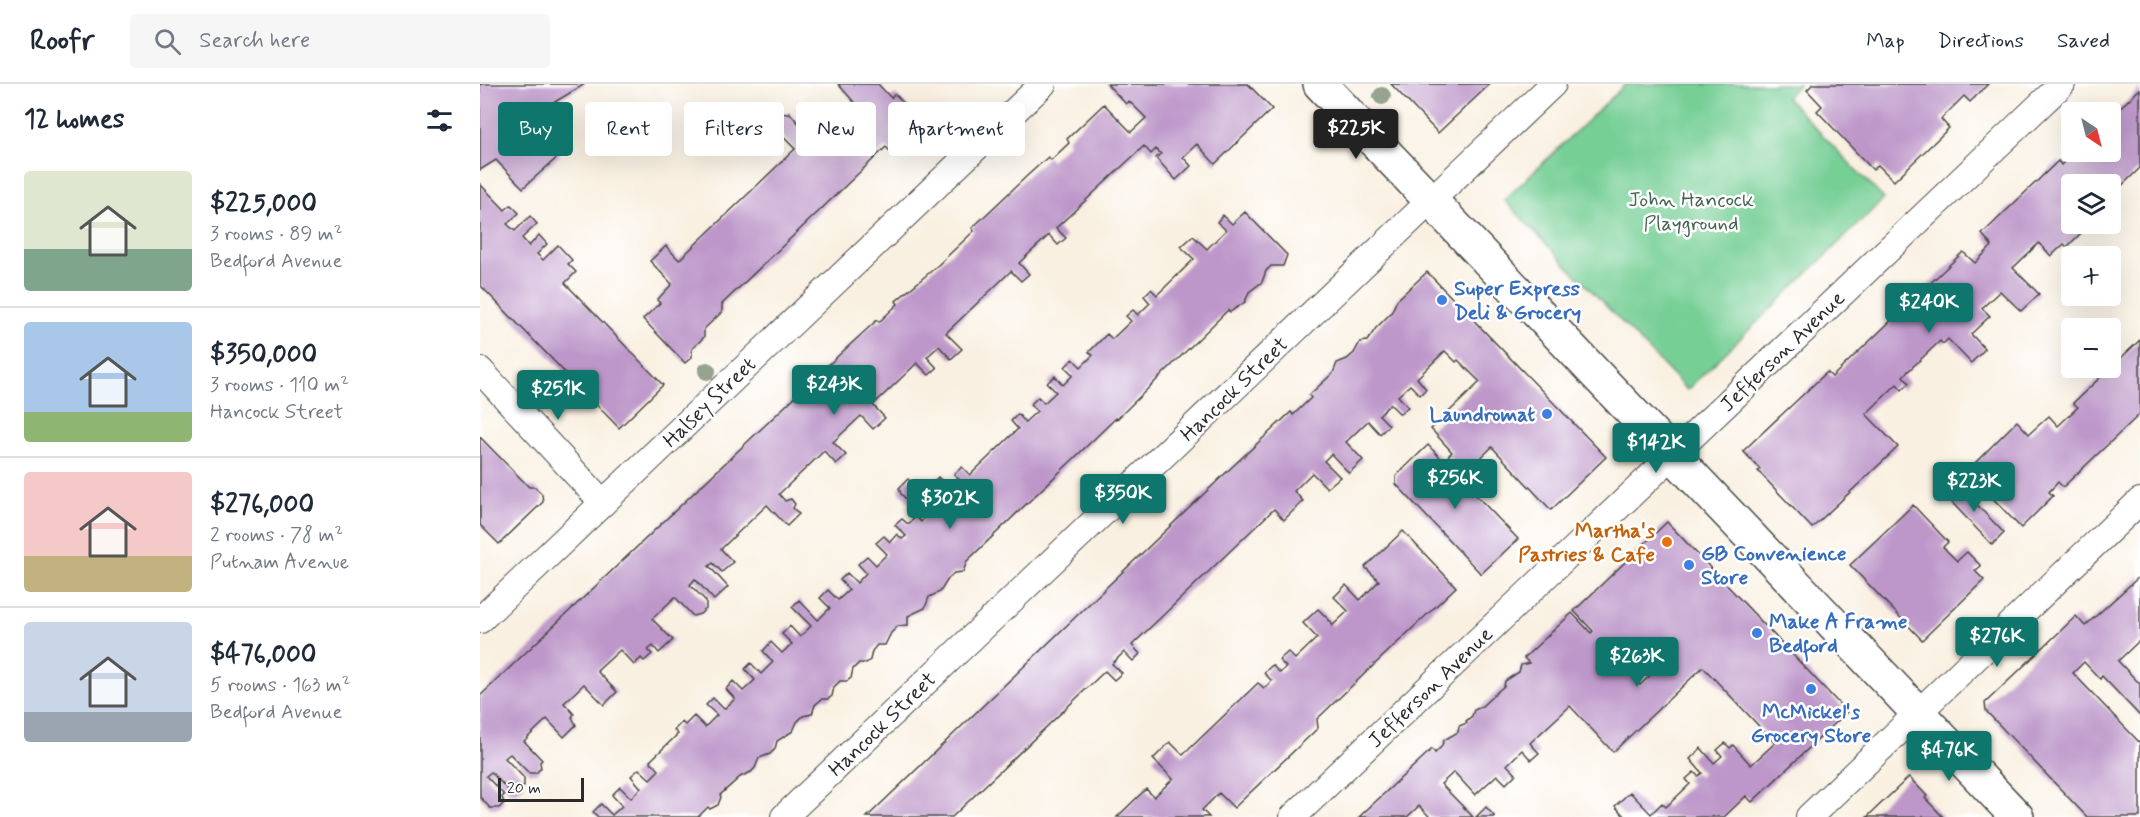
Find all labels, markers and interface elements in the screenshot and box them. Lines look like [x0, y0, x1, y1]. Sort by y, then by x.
search box [130, 14, 550, 68]
text: Roofr [30, 23, 94, 60]
icon: search [151, 25, 184, 58]
text: Search here [199, 27, 310, 55]
text: Map [1866, 27, 1905, 55]
text: Directions [1938, 27, 2024, 55]
text: Saved [2057, 27, 2110, 55]
chip: Buy [498, 102, 573, 156]
chip: Rent [585, 102, 672, 156]
chip: Filters [684, 102, 784, 156]
chip: New [796, 102, 876, 156]
chip: Apartment [888, 102, 1025, 156]
north arrow [2061, 102, 2121, 162]
map controls [2061, 102, 2121, 378]
text: 12 homes [24, 103, 124, 137]
icon: filters [423, 104, 456, 137]
pin: $225K [1314, 109, 1398, 160]
text: $225K [1327, 115, 1385, 142]
button: layers [2061, 174, 2121, 234]
park label: John Hancock Playground [1628, 186, 1754, 238]
text: $225,000 [210, 187, 317, 221]
icon: home [72, 195, 144, 267]
text: 3 rooms · 89 m² [210, 221, 343, 248]
button: + [2061, 246, 2121, 306]
text: Bedford Avenue [210, 248, 342, 275]
place label: Super Express Deli & Grocery [1454, 275, 1582, 327]
pin: $240K [1887, 283, 1971, 334]
street label: Jefferson Avenue [1714, 285, 1851, 419]
text: $240K [1899, 289, 1959, 316]
marker: Super Express Deli & Grocery [1435, 293, 1449, 307]
button: − [2061, 318, 2121, 378]
street label: Hancock Street [1175, 331, 1295, 448]
text: $350,000 [210, 338, 317, 372]
icon: home [72, 346, 144, 418]
street label: Halsey Street [657, 351, 762, 454]
pin: $243K [792, 365, 876, 416]
pin: $251K [516, 370, 600, 421]
text: $243K [806, 371, 862, 398]
text: 3 rooms · 110 m² [210, 372, 349, 399]
text: $251K [531, 376, 585, 403]
text: Hancock Street [210, 399, 343, 426]
place label: Laundromat [1429, 401, 1535, 429]
marker: Laundromat [1540, 407, 1554, 421]
pin: $142K [1614, 423, 1698, 474]
text: $142K [1627, 429, 1685, 456]
pin: $256K [1413, 459, 1497, 510]
pin: $223K [1932, 462, 2016, 513]
text: $256K [1427, 465, 1483, 492]
text: $223K [1947, 468, 2001, 495]
pin: $350K [1081, 474, 1165, 525]
pin: $302K [908, 479, 992, 530]
text: $350K [1094, 480, 1152, 507]
text: $302K [921, 485, 979, 512]
text: $276,000 [210, 488, 314, 522]
icon: home [72, 496, 144, 568]
place label: Martha's Pastries & Cafe [1518, 517, 1656, 569]
text: 2 rooms · 78 m² [210, 522, 343, 549]
marker: Martha's Pastries & Cafe [1660, 535, 1674, 549]
place label: GB Convenience Store [1701, 540, 1847, 592]
text: Putnam Avenue [210, 549, 349, 576]
marker: GB Convenience Store [1682, 558, 1696, 572]
place label: Make A Frame Bedford [1769, 608, 1907, 662]
pin: $276K [1955, 617, 2039, 668]
street label: Jefferson Avenue [1362, 621, 1499, 755]
text: $276K [1969, 623, 2025, 650]
marker: Make A Frame Bedford [1750, 626, 1764, 640]
pin: $263K [1595, 637, 1679, 688]
text: $476,000 [210, 638, 316, 672]
text: $263K [1610, 643, 1664, 670]
icon: home [72, 646, 144, 718]
street label: Hancock Street [823, 666, 943, 783]
text: 5 rooms · 163 m² [210, 672, 350, 699]
marker: McMickel's Grocery Store [1804, 682, 1818, 696]
place label: McMickel's Grocery Store [1751, 698, 1871, 750]
text: Bedford Avenue [210, 699, 342, 726]
pin: $476K [1907, 731, 1991, 782]
text: $476K [1921, 737, 1978, 764]
scale bar [498, 775, 584, 802]
text: 20 m [507, 778, 541, 799]

